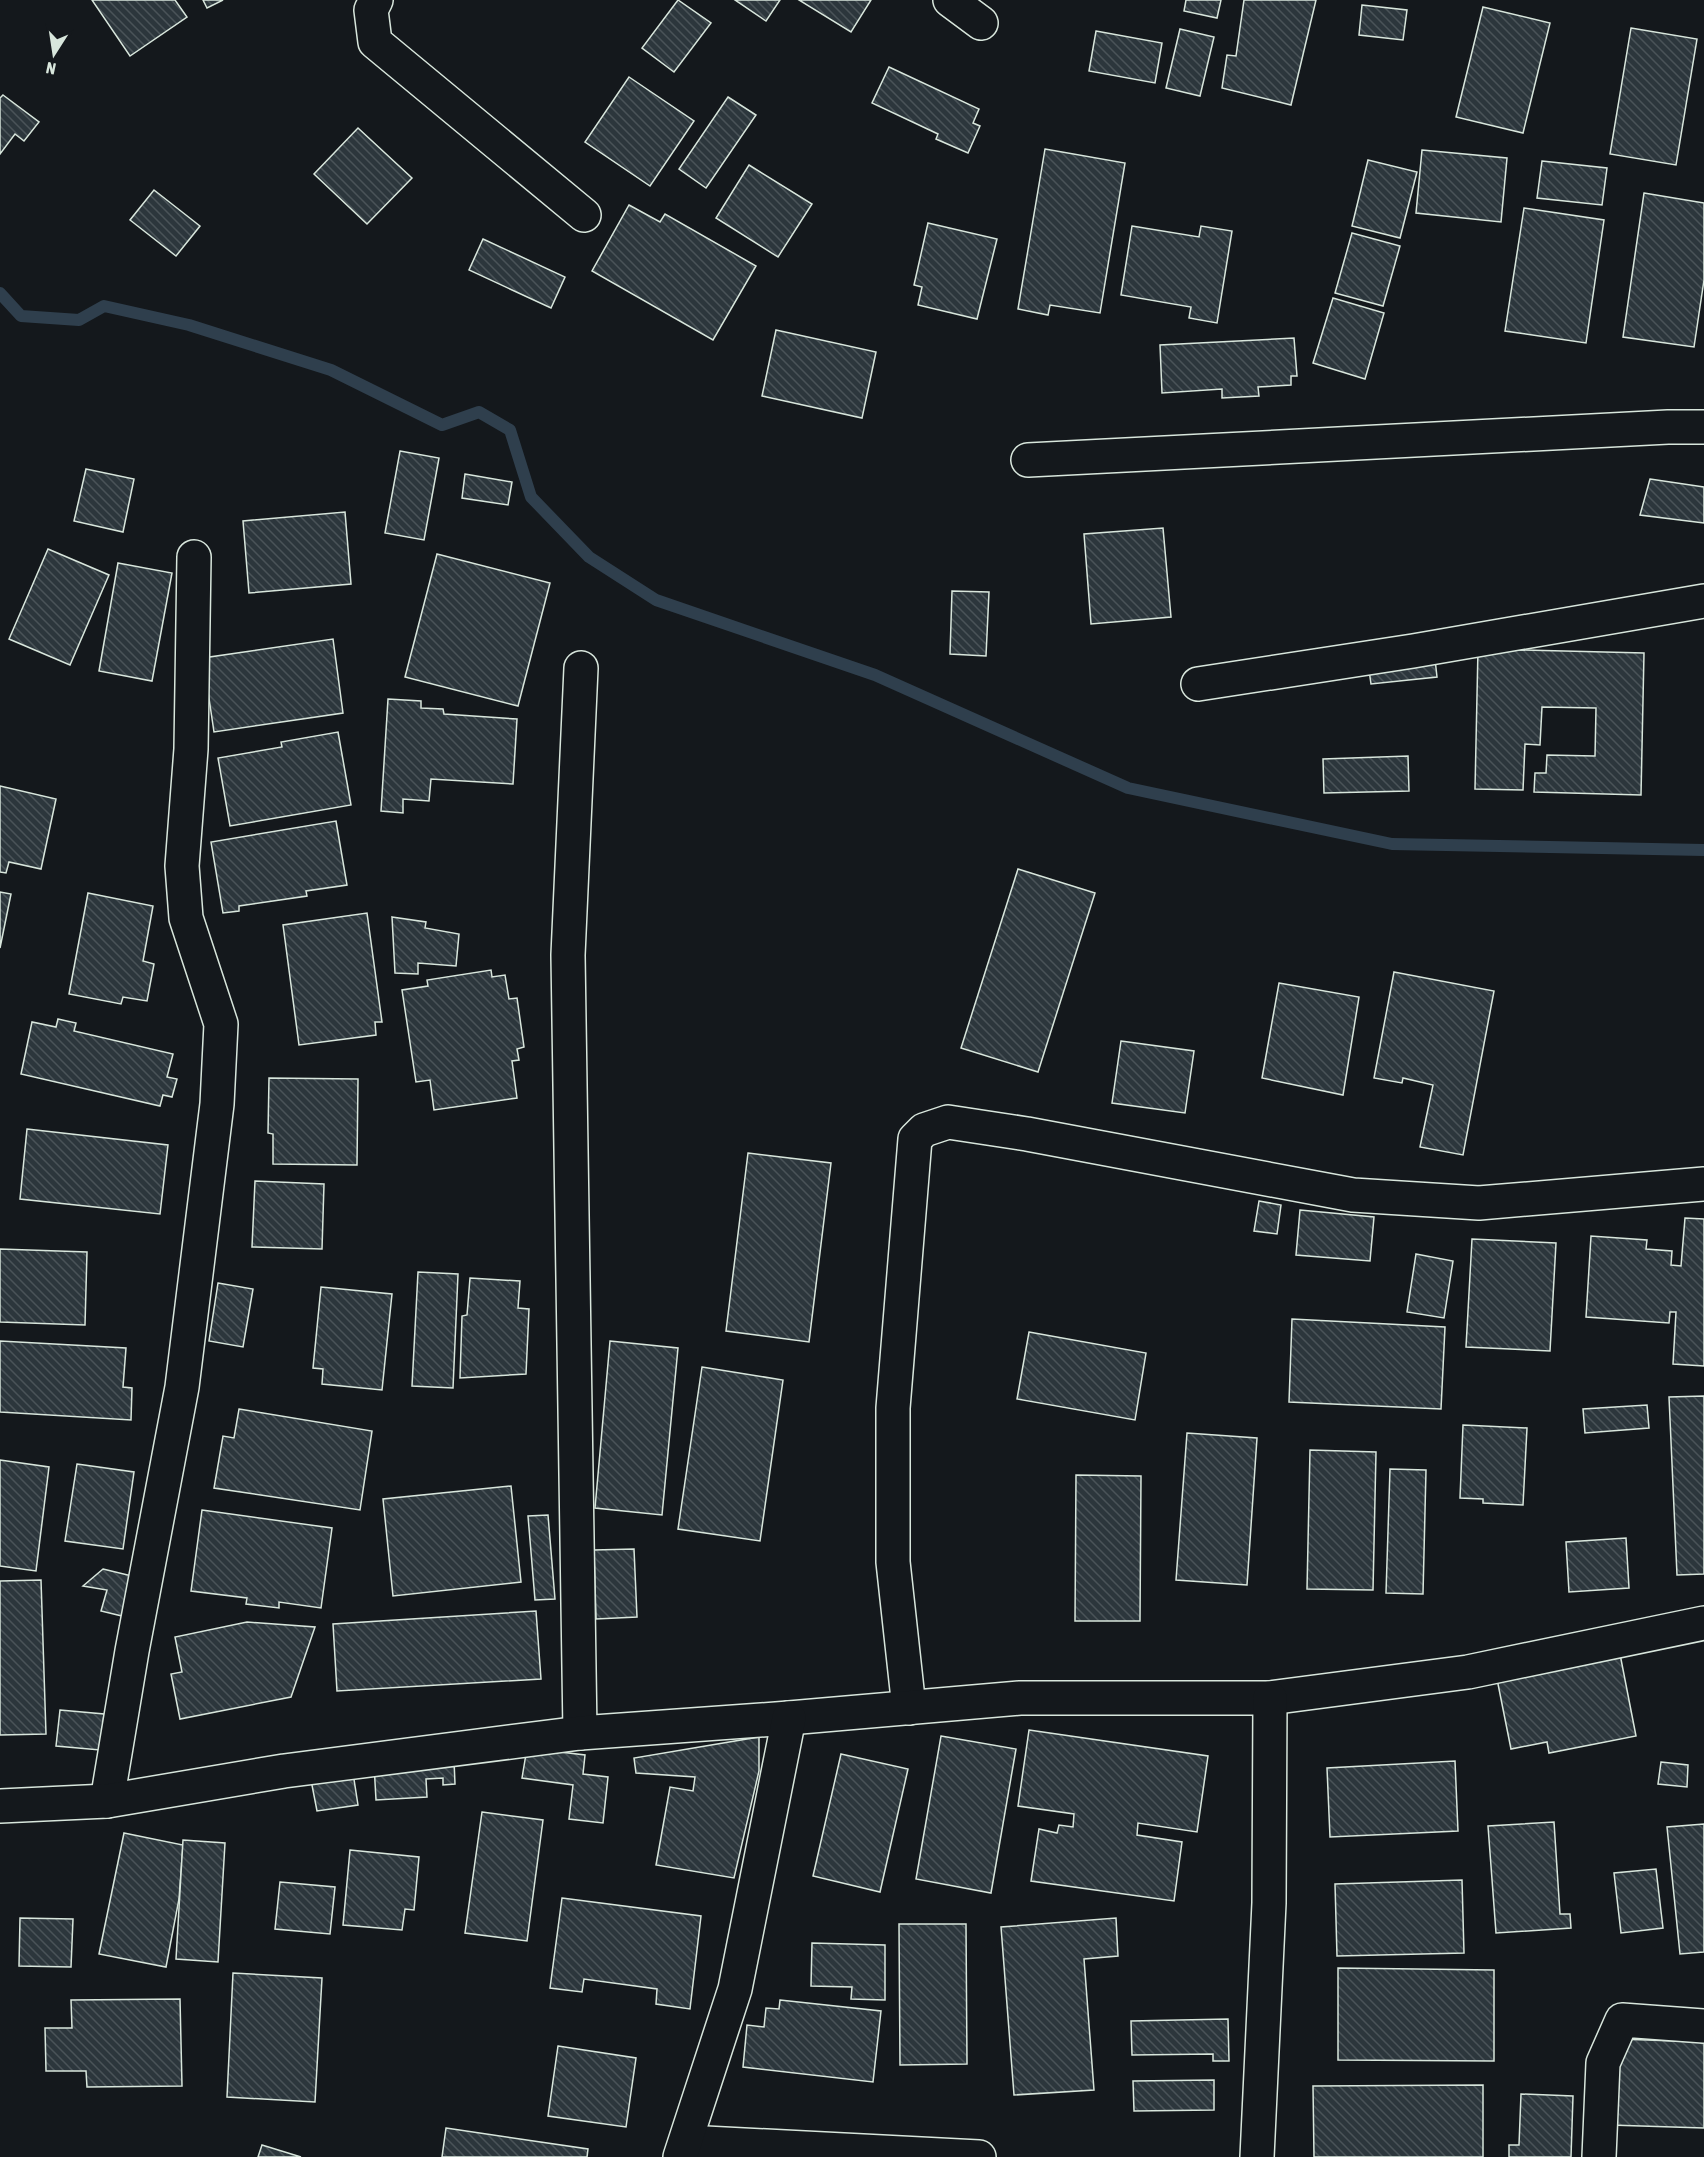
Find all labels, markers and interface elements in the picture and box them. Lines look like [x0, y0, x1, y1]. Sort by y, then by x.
north arrow [24, 24, 84, 84]
text: N [44, 59, 57, 78]

